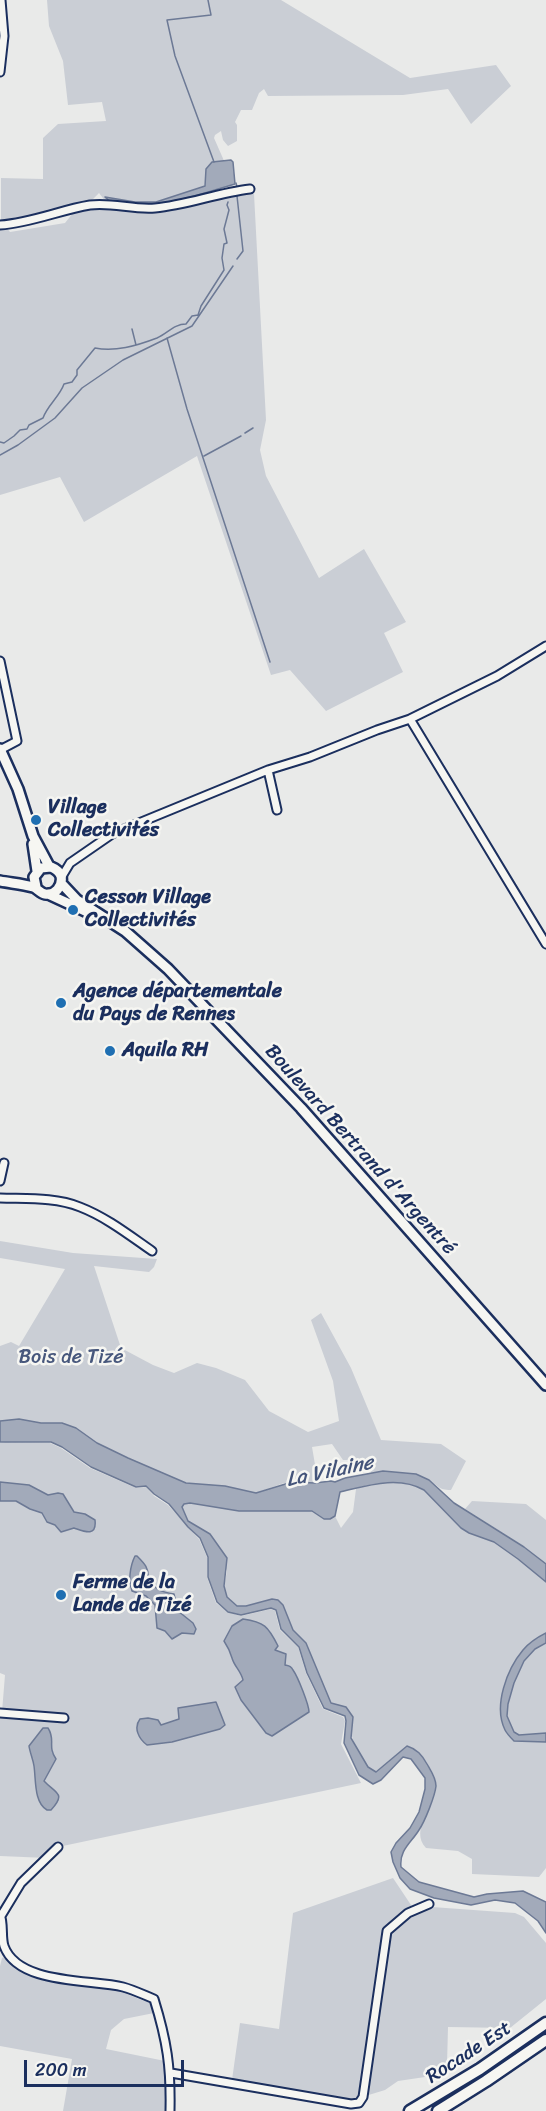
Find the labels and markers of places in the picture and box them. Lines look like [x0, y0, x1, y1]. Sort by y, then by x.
place label: Village Collectivités [48, 796, 159, 843]
marker: Village Collectivités [29, 813, 43, 827]
place label: Cesson Village Collectivités [85, 886, 211, 933]
marker: Cesson Village Collectivités [66, 903, 80, 917]
place label: Agence départementale du Pays de Rennes [73, 980, 282, 1027]
marker: Agence départementale du Pays de Rennes [54, 996, 68, 1010]
place label: Aquila RH [122, 1039, 208, 1063]
marker: Aquila RH [103, 1044, 117, 1058]
place label: Ferme de la Lande de Tizé [73, 1571, 192, 1618]
marker: Ferme de la Lande de Tizé [54, 1588, 68, 1602]

